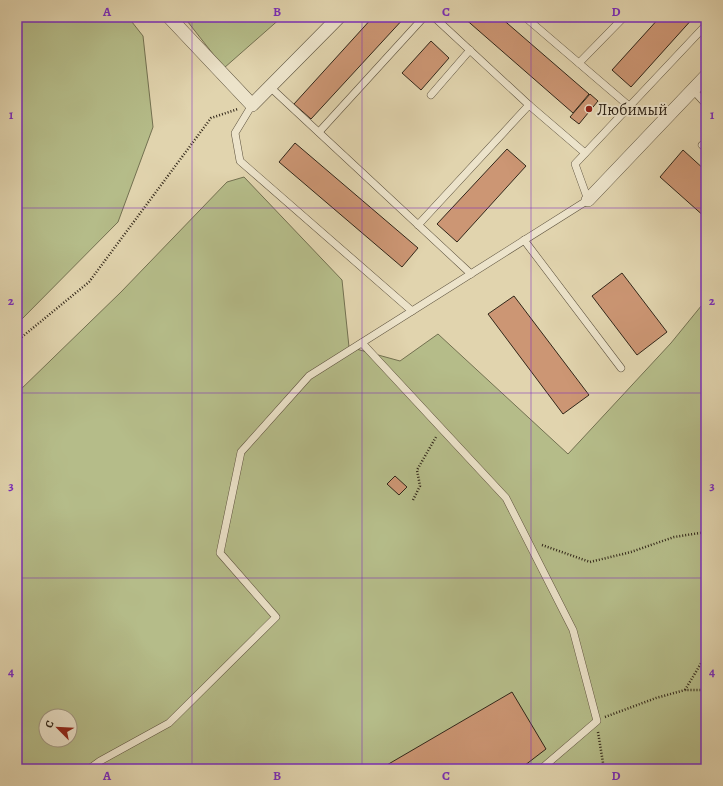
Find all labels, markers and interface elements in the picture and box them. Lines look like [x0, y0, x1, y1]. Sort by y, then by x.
text: A [102, 3, 112, 20]
text: B [273, 3, 281, 20]
text: C [442, 3, 450, 20]
text: D [611, 3, 621, 20]
place label: Любимый [597, 99, 668, 121]
marker: Любимый [584, 104, 594, 114]
text: 1 [9, 106, 14, 123]
text: 1 [710, 106, 715, 123]
text: 2 [8, 292, 15, 309]
text: 2 [709, 292, 716, 309]
text: 3 [8, 477, 14, 494]
text: 3 [709, 477, 715, 494]
text: 4 [8, 663, 14, 680]
text: 4 [709, 663, 715, 680]
north arrow [38, 708, 78, 748]
text: С [41, 718, 58, 730]
text: A [102, 767, 112, 784]
text: B [273, 767, 281, 784]
text: C [442, 767, 450, 784]
text: D [611, 767, 621, 784]

